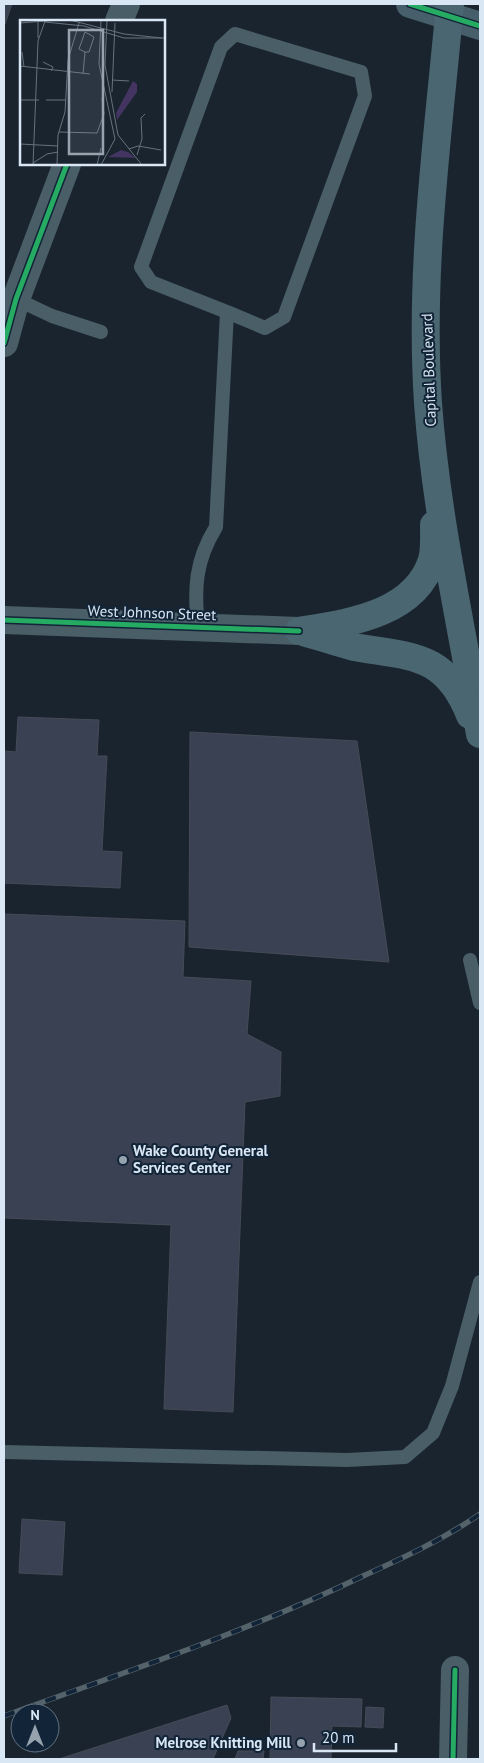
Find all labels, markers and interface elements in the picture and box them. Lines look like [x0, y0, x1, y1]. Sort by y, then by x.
inset map [20, 20, 165, 165]
street label: Capital Boulevard [417, 313, 440, 427]
street label: West Johnson Street [87, 601, 217, 624]
place label: Wake County General Services Center [133, 1141, 269, 1177]
marker: Wake County General Services Center [117, 1154, 129, 1166]
north arrow [10, 1703, 60, 1753]
text: N [30, 1706, 40, 1724]
scale bar [314, 1720, 396, 1752]
text: 20 m [322, 1728, 355, 1747]
place label: Melrose Knitting Mill [155, 1733, 292, 1752]
marker: Melrose Knitting Mill [295, 1737, 307, 1749]

